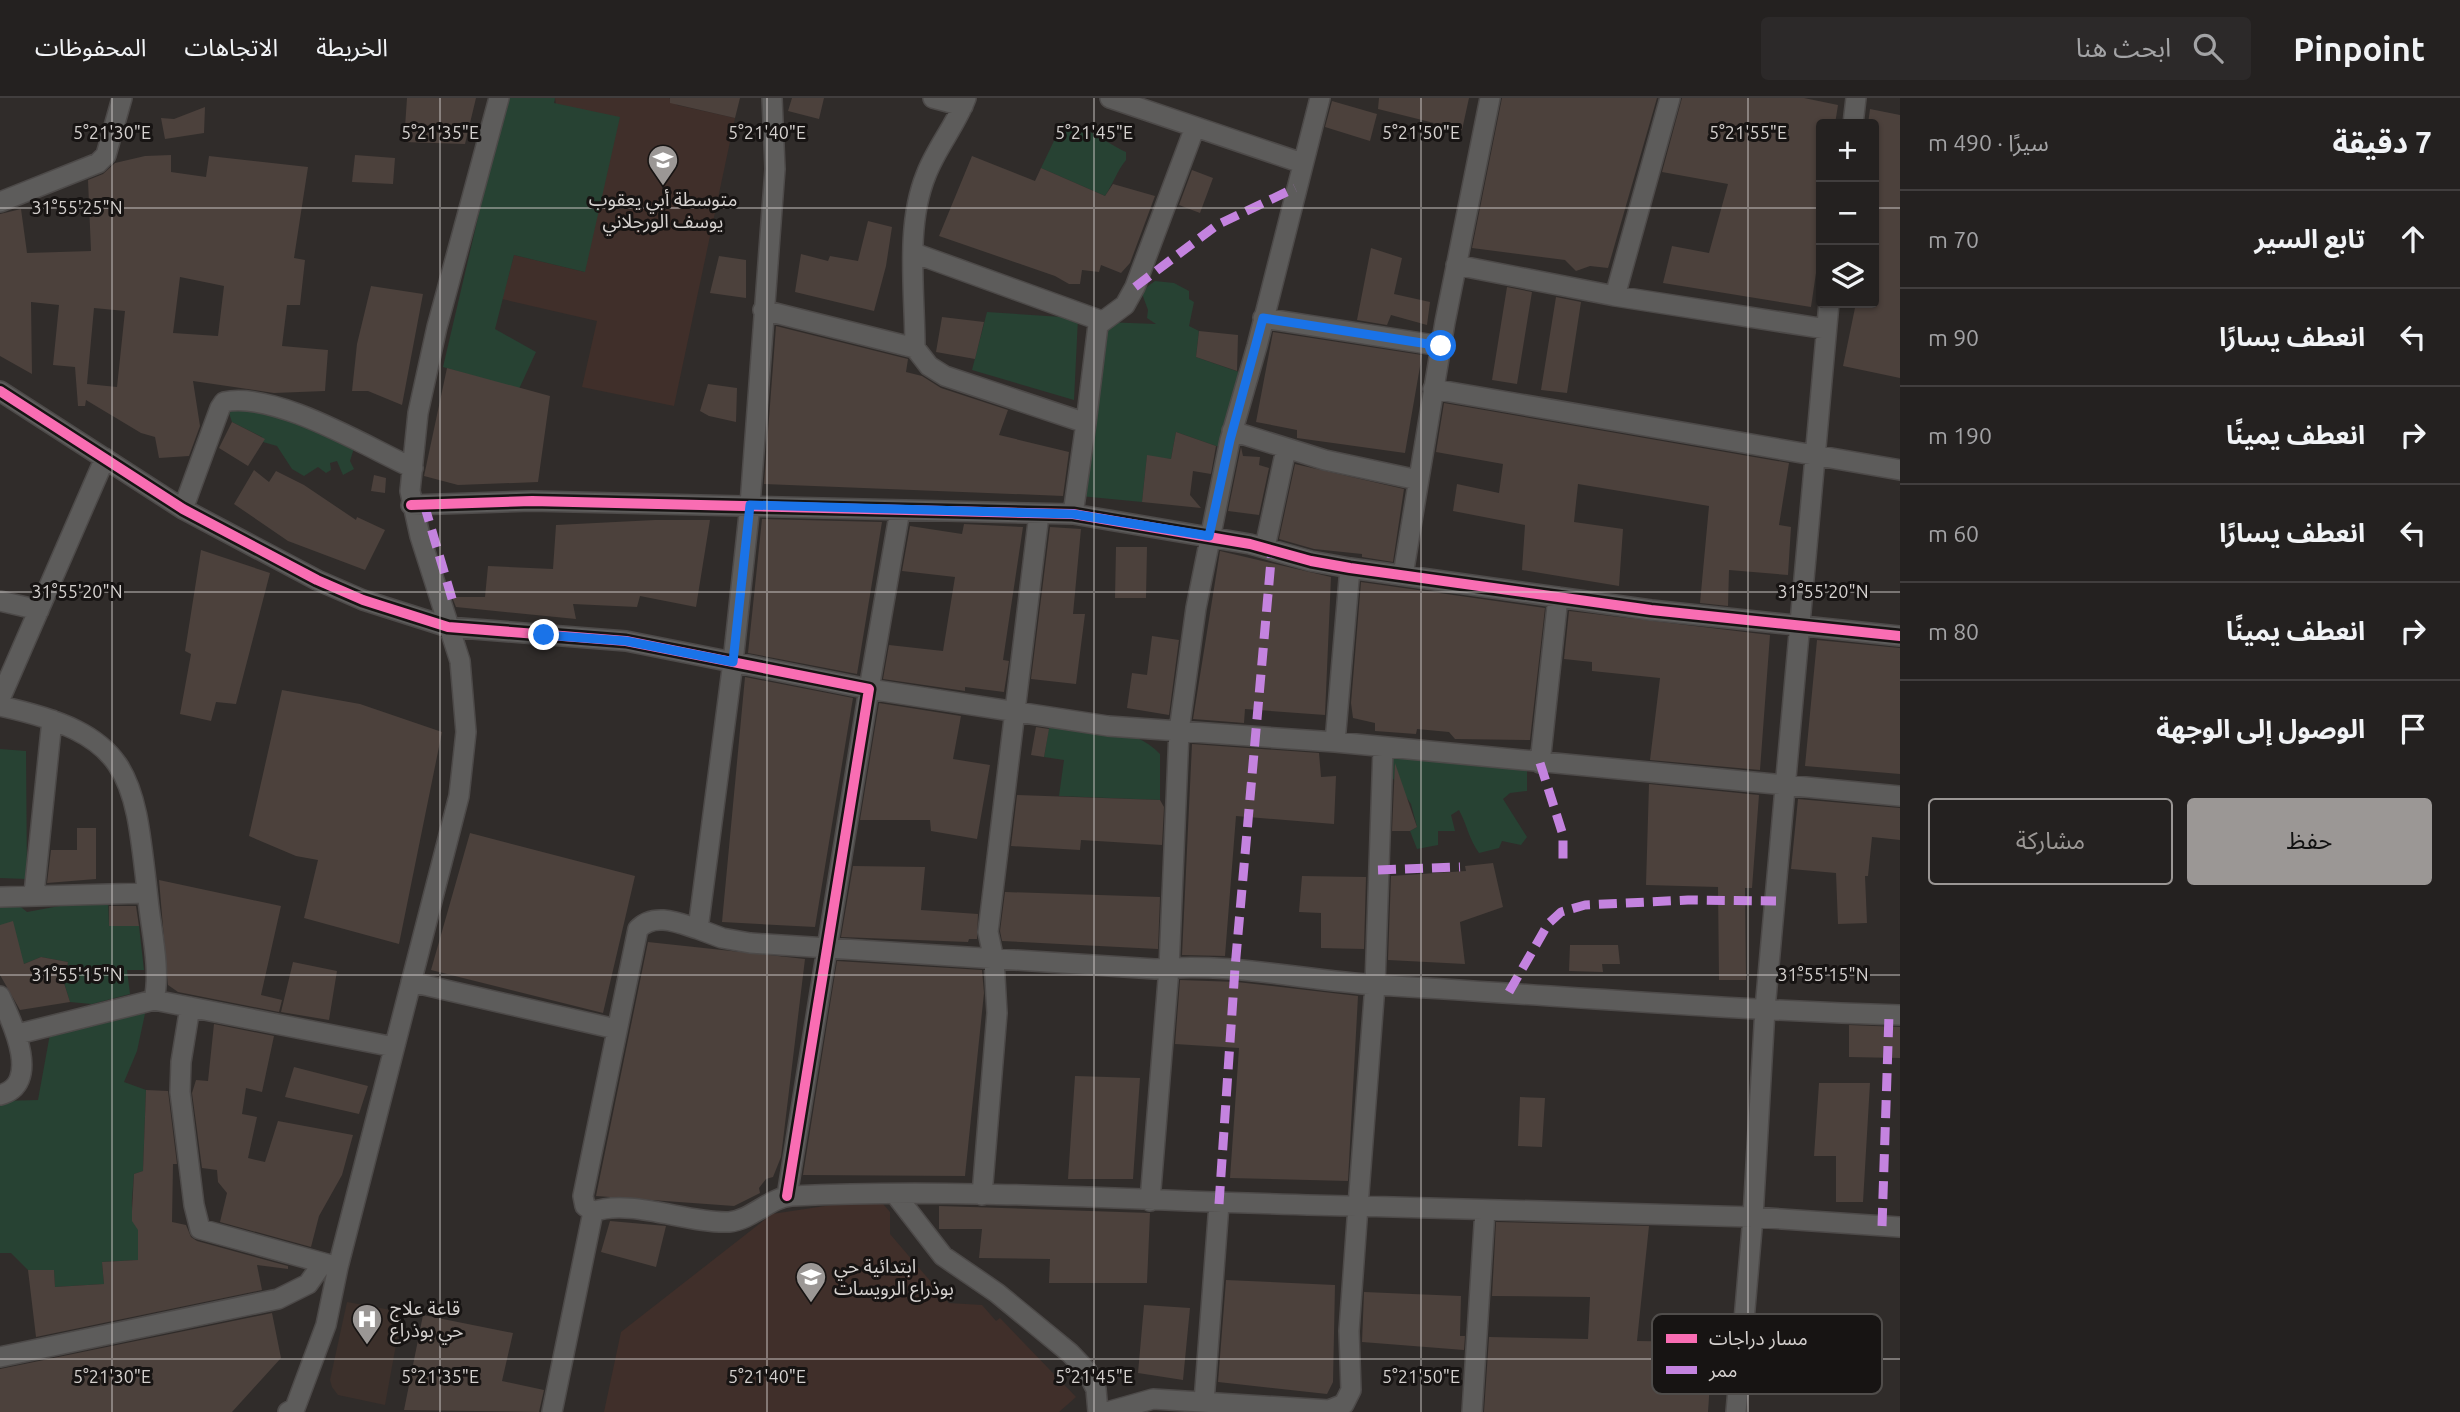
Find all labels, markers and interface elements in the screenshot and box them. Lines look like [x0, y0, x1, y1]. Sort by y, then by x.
search box [1761, 17, 2251, 80]
icon: search [2189, 29, 2227, 67]
text: Pinpoint [2293, 30, 2425, 67]
text: ابحث هنا [2076, 33, 2171, 62]
text: المحفوظات [35, 34, 146, 61]
text: الاتجاهات [184, 34, 278, 61]
text: الخريطة [316, 34, 388, 61]
map controls [1816, 119, 1879, 308]
button: + [1816, 119, 1879, 182]
text: 5°21'30"E [73, 122, 151, 142]
text: 5°21'35"E [401, 122, 479, 142]
text: 5°21'40"E [728, 122, 806, 142]
text: 5°21'45"E [1055, 122, 1133, 142]
text: 5°21'50"E [1382, 122, 1460, 142]
text: 5°21'55"E [1709, 122, 1787, 142]
text: 7 دقيقة [2332, 125, 2432, 159]
text: سيرًا · 490 m [1928, 130, 2049, 155]
school or university icon: متوسطة أبي يعقوب يوسف الورجلاني [646, 143, 680, 187]
button: − [1816, 182, 1879, 245]
place label: متوسطة أبي يعقوب يوسف الورجلاني [589, 188, 737, 236]
text: 31°55'25"N [31, 197, 123, 217]
icon: ahead [2394, 220, 2432, 258]
text: تابع السير [2255, 224, 2365, 253]
text: 70 m [1928, 227, 1979, 252]
button: layers [1816, 245, 1879, 308]
icon: left [2394, 318, 2432, 356]
text: انعطف يسارًا [2219, 322, 2365, 351]
text: 90 m [1928, 325, 1979, 350]
route start [1425, 330, 1456, 361]
icon: right [2394, 416, 2432, 454]
text: انعطف يمينًا [2226, 420, 2365, 449]
text: 190 m [1928, 423, 1992, 448]
icon: left [2394, 514, 2432, 552]
text: انعطف يسارًا [2219, 518, 2365, 547]
text: 60 m [1928, 521, 1979, 546]
text: 31°55'20"N [31, 581, 123, 601]
text: 31°55'20"N [1777, 581, 1869, 601]
icon: right [2394, 612, 2432, 650]
text: انعطف يمينًا [2226, 616, 2365, 645]
route end [528, 619, 559, 650]
text: 80 m [1928, 619, 1979, 644]
icon: arrive [2394, 710, 2432, 748]
text: الوصول إلى الوجهة [2156, 714, 2365, 743]
button: مشاركة [1928, 798, 2173, 885]
button: حفظ [2187, 798, 2432, 885]
text: 31°55'15"N [31, 964, 123, 984]
text: 31°55'15"N [1777, 964, 1869, 984]
place label: ابتدائية حي بوذراع الرويسات [834, 1255, 954, 1302]
school or university icon: ابتدائية حي بوذراع الرويسات [794, 1260, 828, 1304]
place label: قاعة علاج حي بوذراع [390, 1297, 463, 1345]
hospital icon: قاعة علاج حي بوذراع [350, 1302, 384, 1346]
legend [1652, 1314, 1882, 1394]
text: مسار دراجات [1709, 1327, 1808, 1350]
text: ممر [1708, 1359, 1737, 1382]
text: 5°21'30"E [73, 1366, 151, 1386]
text: 5°21'35"E [401, 1366, 479, 1386]
text: 5°21'40"E [728, 1366, 806, 1386]
text: 5°21'45"E [1055, 1366, 1133, 1386]
text: 5°21'50"E [1382, 1366, 1460, 1386]

